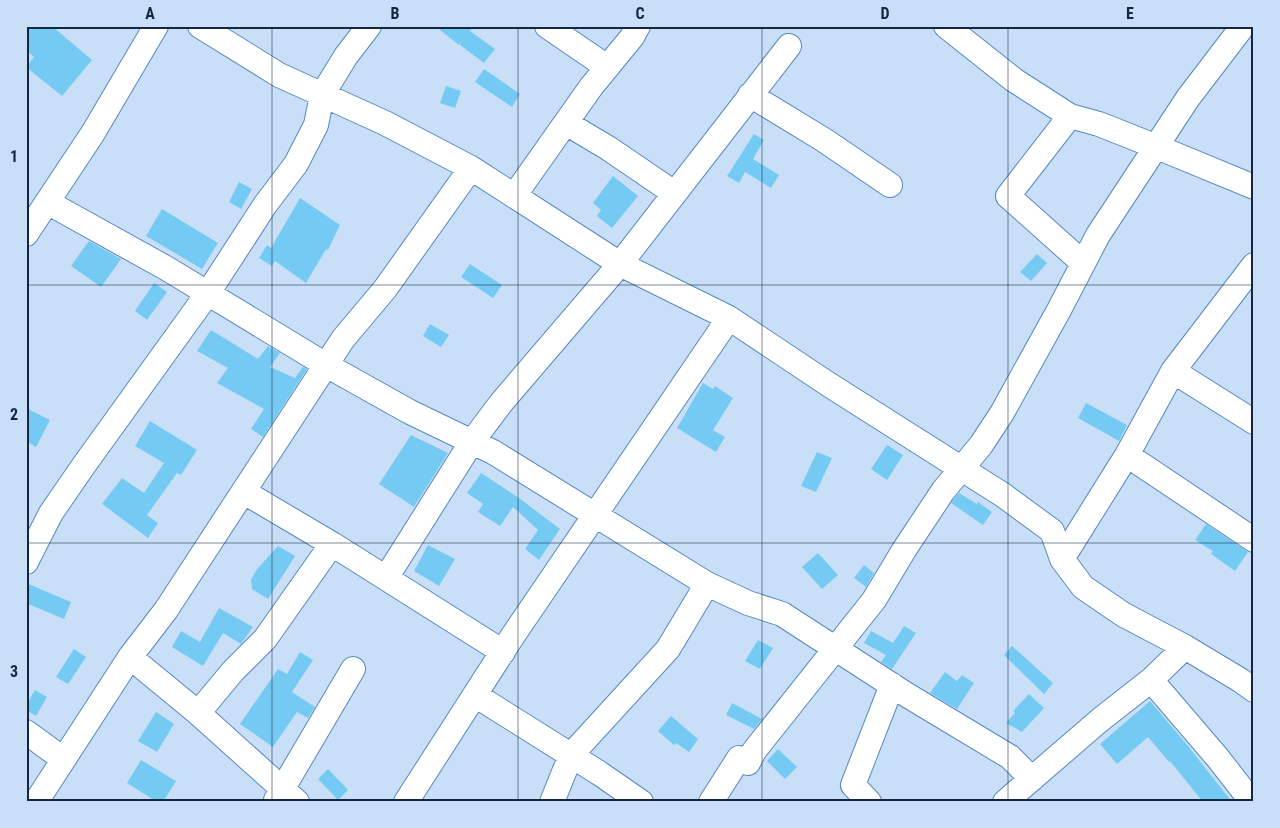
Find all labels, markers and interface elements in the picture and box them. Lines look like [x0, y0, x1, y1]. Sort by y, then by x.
text: A [145, 4, 155, 23]
text: B [391, 4, 400, 23]
text: C [635, 4, 645, 23]
text: D [880, 4, 890, 23]
text: E [1126, 4, 1134, 23]
text: 1 [10, 147, 18, 166]
text: 2 [10, 405, 18, 424]
text: 3 [10, 662, 18, 681]

